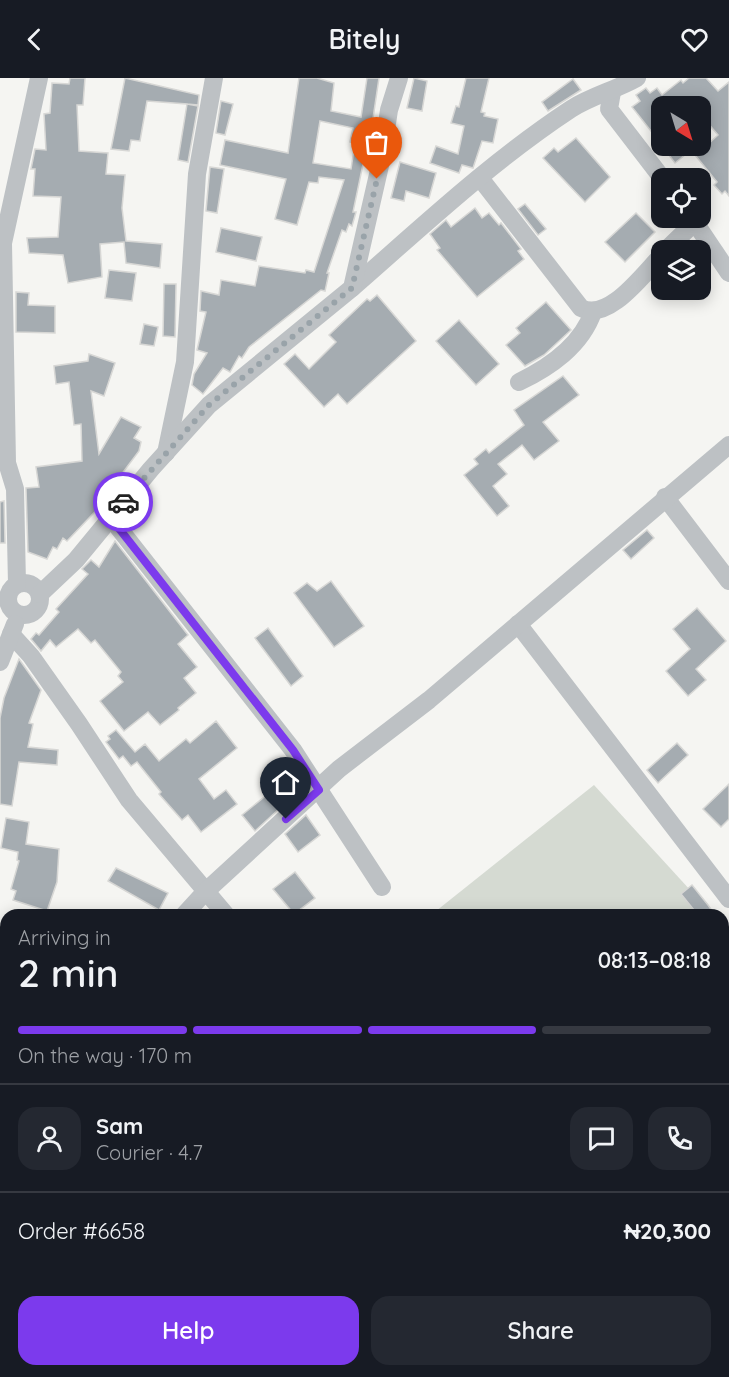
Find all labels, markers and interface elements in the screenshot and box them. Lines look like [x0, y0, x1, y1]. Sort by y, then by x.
text: Bitely [328, 22, 401, 56]
icon: back [18, 23, 51, 56]
icon: heart [678, 23, 711, 56]
north arrow [651, 96, 711, 156]
map controls [651, 96, 711, 300]
pin [351, 117, 402, 179]
icon: bag [360, 126, 393, 159]
button: locate [651, 168, 711, 228]
button: layers [651, 240, 711, 300]
courier [93, 472, 153, 532]
icon: car [107, 486, 140, 519]
pin [260, 757, 311, 819]
icon: home [269, 766, 302, 799]
text: Arriving in [18, 925, 111, 950]
text: 08:13–08:18 [598, 946, 711, 974]
text: 2 min [18, 948, 119, 997]
text: On the way · 170 m [18, 1043, 192, 1068]
button: person [18, 1107, 81, 1170]
button: chat [570, 1107, 633, 1170]
button: phone [648, 1107, 711, 1170]
text: Sam [96, 1112, 143, 1140]
text: Courier · 4.7 [96, 1140, 203, 1165]
text: Order #6658 [18, 1217, 145, 1245]
text: ₦20,300 [624, 1217, 711, 1245]
button: Help [18, 1296, 359, 1365]
button: Share [371, 1296, 711, 1365]

